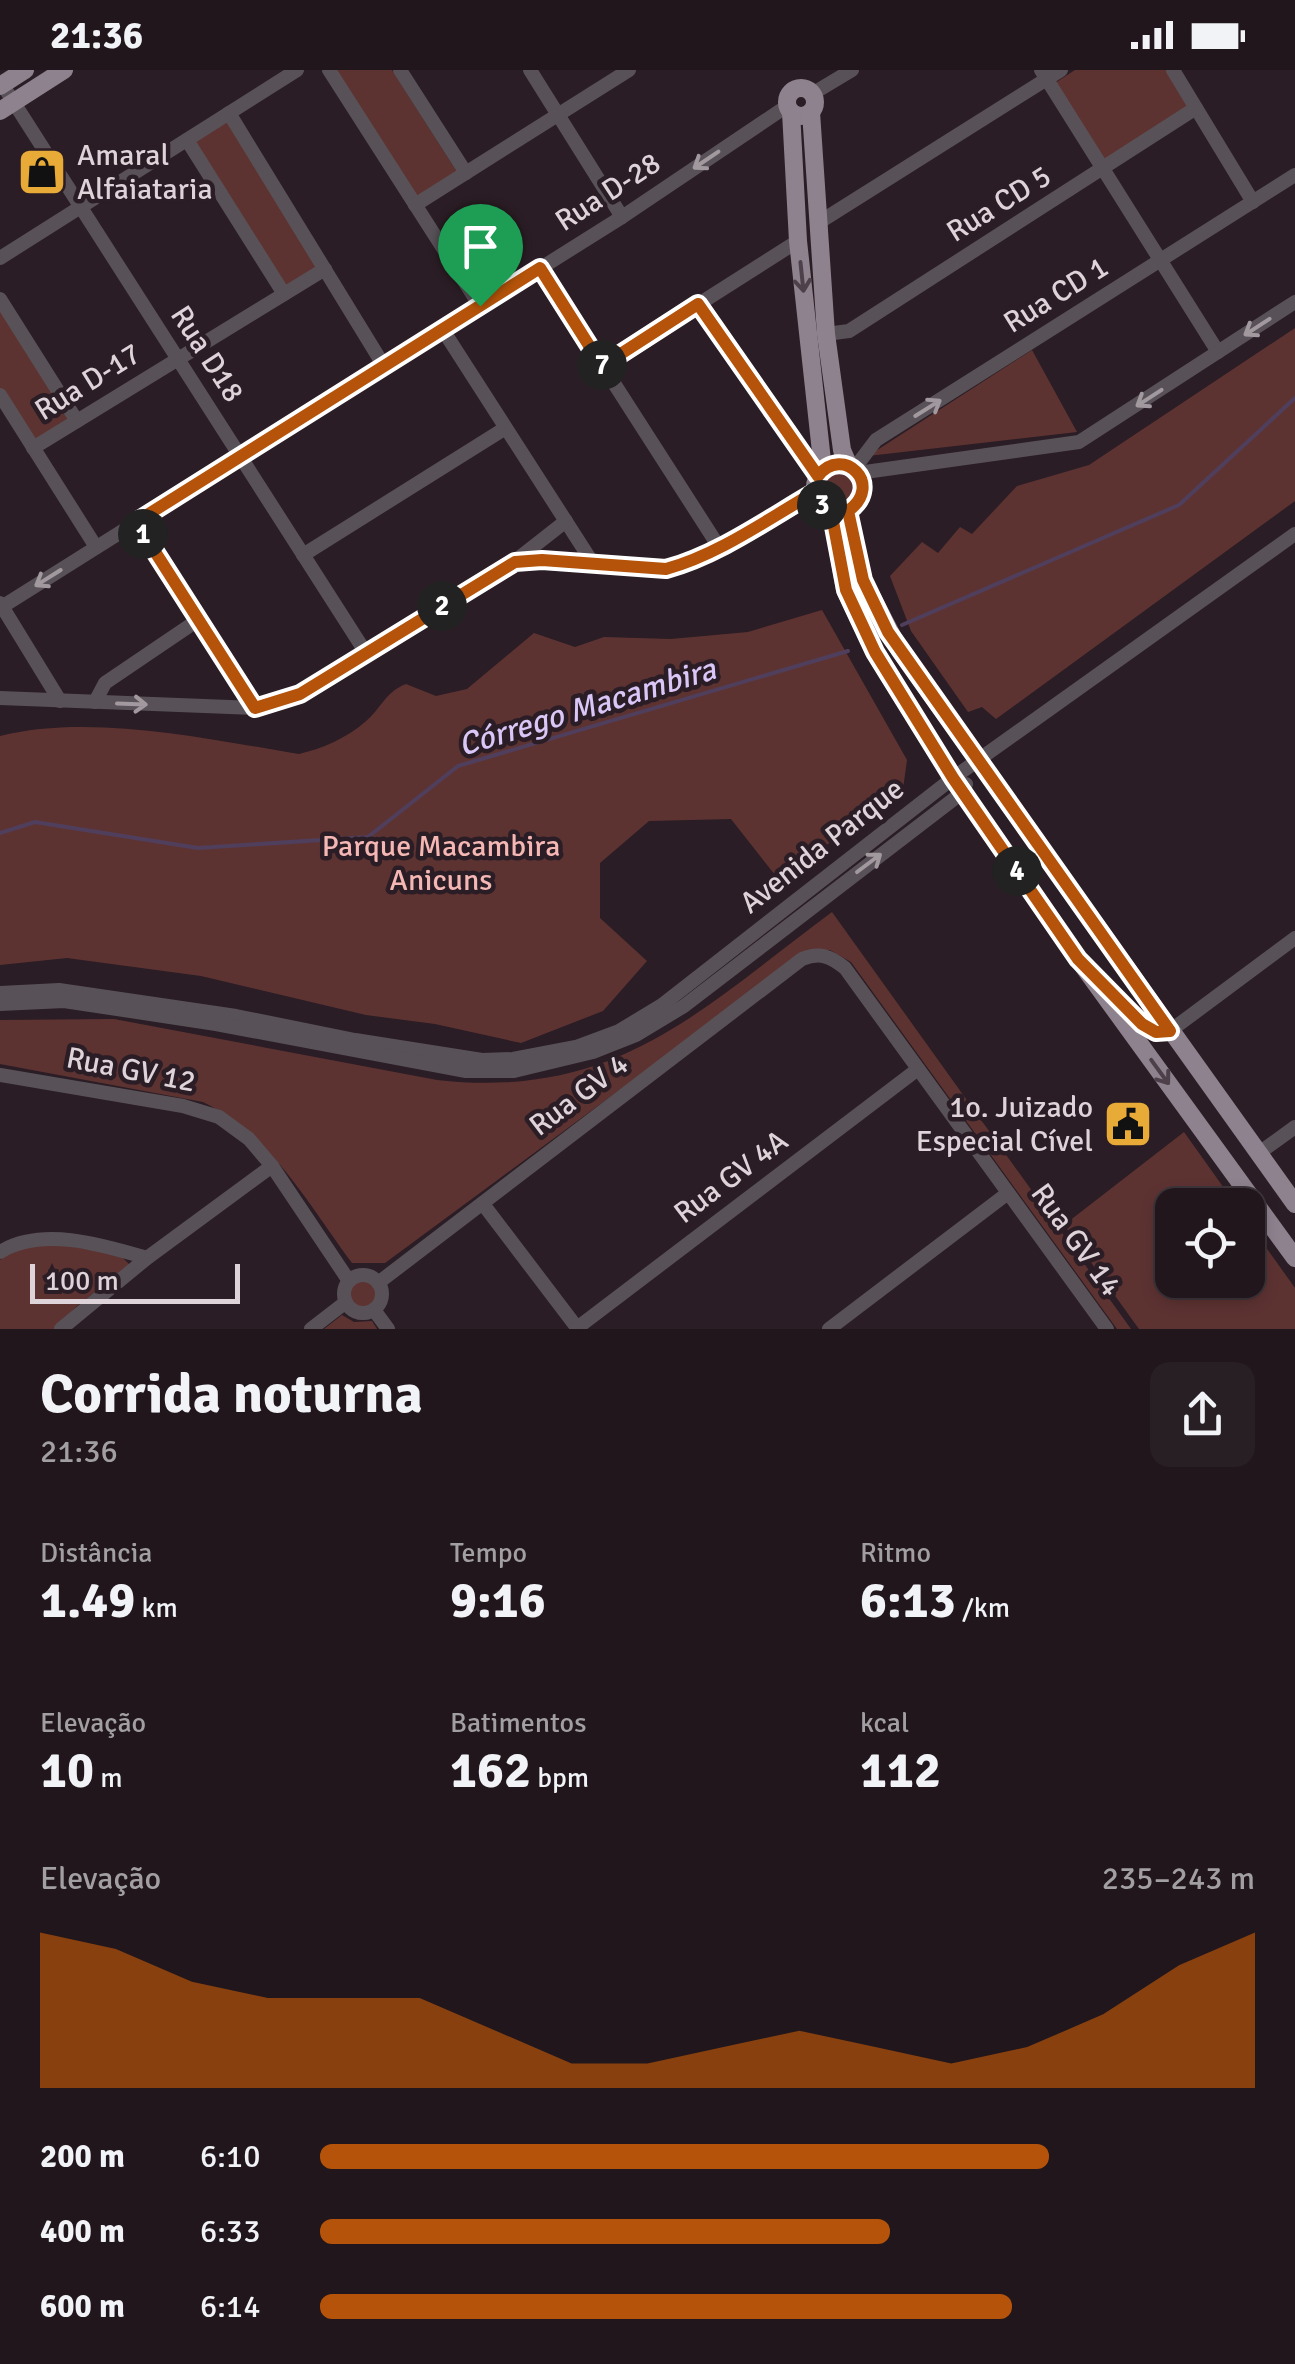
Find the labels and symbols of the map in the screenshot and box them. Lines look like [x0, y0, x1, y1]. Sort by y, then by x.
place label: Amaral Alfaiataria [77, 137, 213, 208]
street label: Rua D-28 [548, 144, 668, 240]
shop icon: Amaral Alfaiataria [16, 146, 68, 198]
one-way arrow [693, 149, 721, 170]
street label: Rua CD 5 [940, 158, 1058, 250]
pin [438, 204, 523, 307]
street label: Rua CD 1 [997, 249, 1115, 341]
one-way arrow [792, 260, 811, 292]
street label: Rua D18 [162, 299, 252, 409]
one-way arrow [1243, 317, 1271, 338]
street label: Rua D-17 [28, 335, 148, 429]
pin: 7 [577, 340, 627, 390]
one-way arrow [1136, 388, 1163, 408]
one-way arrow [913, 398, 941, 418]
pin: 3 [797, 480, 847, 530]
pin: 1 [118, 509, 168, 559]
one-way arrow [34, 568, 62, 588]
pin: 2 [417, 581, 467, 631]
water label: Córrego Macambira [453, 649, 721, 765]
one-way arrow [116, 694, 148, 713]
street label: Avenida Parque [733, 771, 911, 921]
park label: Parque Macambira Anicuns [322, 828, 560, 899]
pin: 4 [992, 846, 1042, 896]
one-way arrow [855, 853, 882, 874]
street label: Rua GV 12 [63, 1039, 199, 1101]
street label: Rua GV 4 [522, 1046, 636, 1144]
one-way arrow [1149, 1058, 1170, 1085]
place label: 1o. Juizado Especial Cível [916, 1089, 1093, 1160]
public building icon: 1o. Juizado Especial Cível [1102, 1098, 1154, 1150]
street label: Rua GV 4A [667, 1122, 795, 1232]
street label: Rua GV 14 [1023, 1176, 1129, 1304]
scale bar [30, 1259, 240, 1304]

